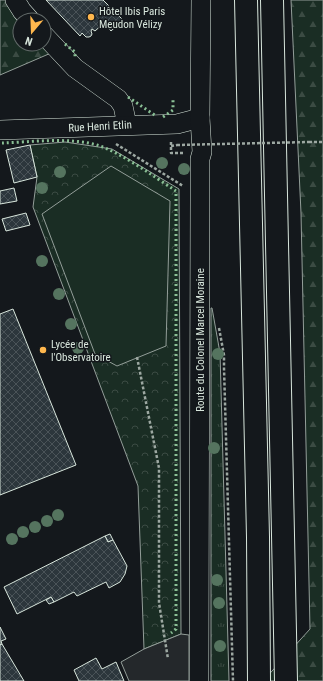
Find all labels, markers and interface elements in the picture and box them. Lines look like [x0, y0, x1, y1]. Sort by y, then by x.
place label: Hôtel Ibis Paris Meudon Vélizy [99, 5, 165, 31]
north arrow [12, 12, 52, 52]
marker: Hôtel Ibis Paris Meudon Vélizy [86, 12, 96, 22]
text: N [23, 34, 34, 48]
street label: Rue Henri Etlin [68, 118, 132, 135]
street label: Route du Colonel Marcel Moraine [194, 268, 207, 412]
place label: Lycée de l'Observatoire [51, 338, 111, 364]
marker: Lycée de l'Observatoire [38, 345, 48, 355]

